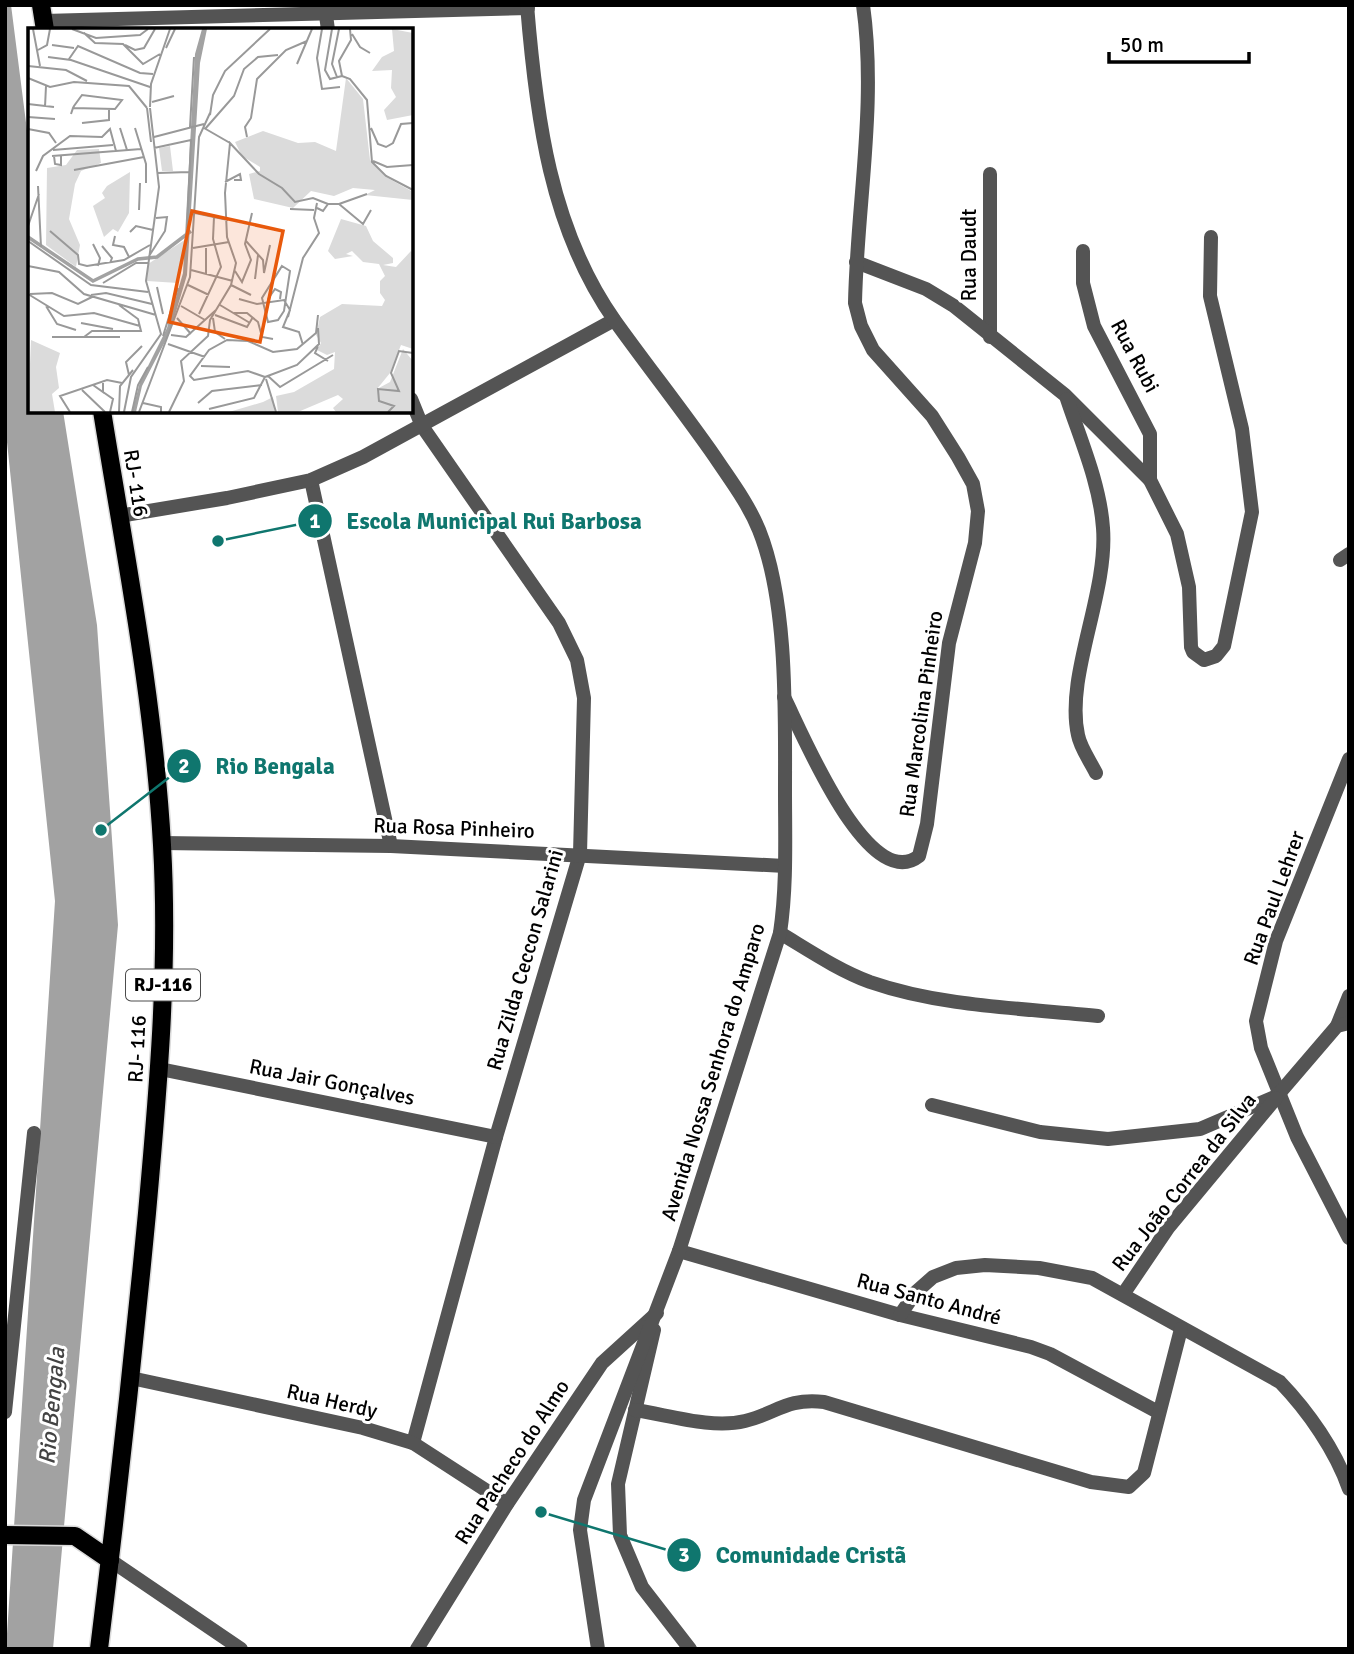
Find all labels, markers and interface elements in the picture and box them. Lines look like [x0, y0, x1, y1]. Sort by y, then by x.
scale bar [1109, 21, 1249, 65]
inset map [28, 28, 413, 413]
text: 50 m [1120, 32, 1164, 58]
street label: Rua Daudt [956, 209, 982, 301]
street label: Rua Rubi [1105, 315, 1165, 397]
street label: RJ- 116 [118, 447, 154, 519]
callout: Escola Municipal Rui Barbosa [298, 499, 656, 543]
text: Escola Municipal Rui Barbosa [346, 507, 642, 536]
text: 1 [309, 508, 321, 534]
street label: Rua Marcolina Pinheiro [894, 609, 948, 819]
callout: Rio Bengala [166, 744, 349, 788]
text: Rio Bengala [215, 752, 335, 781]
text: 2 [178, 753, 190, 779]
street label: Rua Rosa Pinheiro [373, 812, 535, 844]
street label: Rua Paul Lehrer [1238, 827, 1310, 969]
street label: Rua Zilda Ceccon Salarini [481, 847, 569, 1073]
street label: Avenida Nossa Senhora do Amparo [655, 920, 771, 1224]
road number: RJ-116 [126, 970, 200, 1001]
street label: RJ- 116 [122, 1014, 152, 1084]
street label: Rua Jair Gonçalves [247, 1053, 417, 1111]
street label: Rua João Correa da Silva [1106, 1088, 1262, 1276]
street label: Rua Santo André [854, 1267, 1004, 1331]
water label: Rio Bengala [32, 1345, 72, 1466]
street label: Rua Pacheco do Almo [449, 1375, 575, 1549]
street label: Rua Herdy [284, 1378, 380, 1424]
callout: Comunidade Cristã [667, 1533, 920, 1577]
text: Comunidade Cristã [716, 1541, 907, 1570]
text: 3 [678, 1542, 690, 1568]

